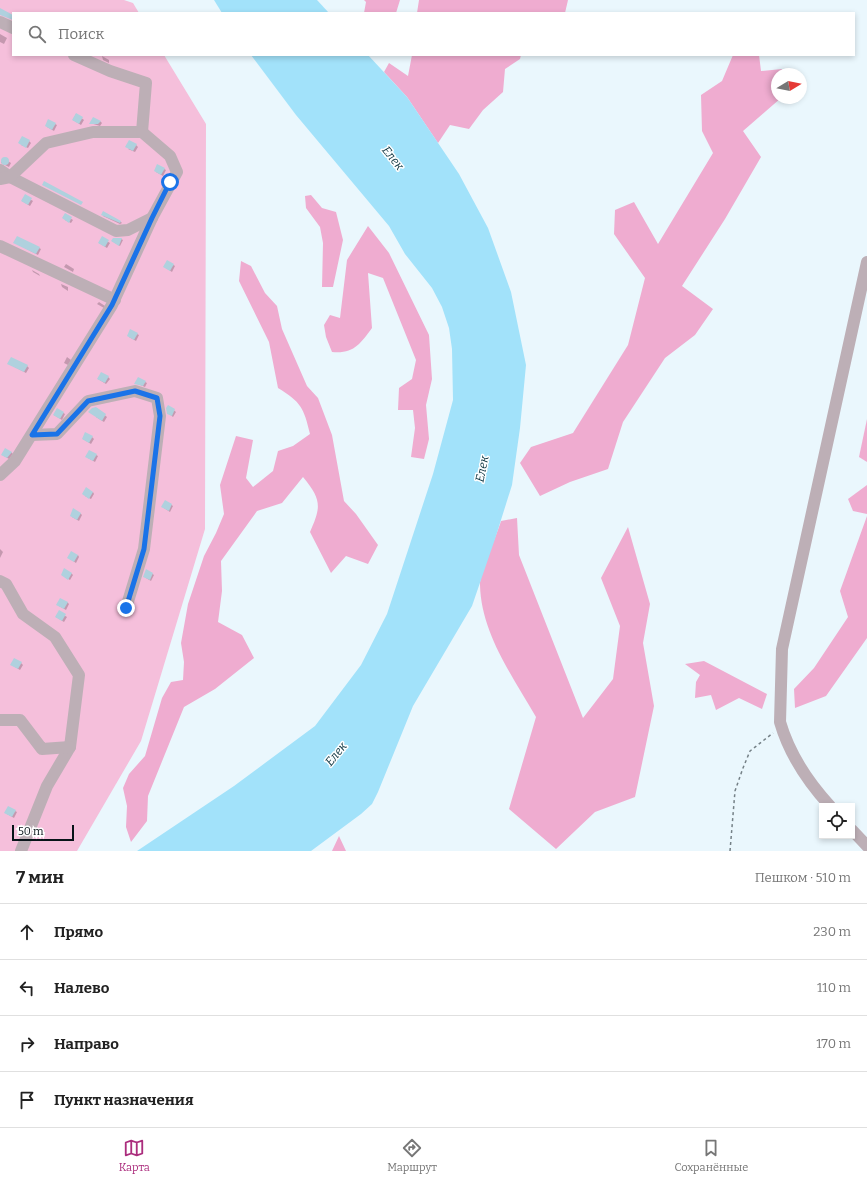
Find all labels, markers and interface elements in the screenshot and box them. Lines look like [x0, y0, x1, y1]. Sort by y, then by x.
search box [12, 12, 855, 56]
icon: search [26, 23, 48, 45]
text: Поиск [58, 25, 104, 43]
north arrow [771, 68, 807, 104]
water label: Елек [379, 143, 407, 173]
route start [161, 173, 179, 191]
water label: Елек [472, 454, 492, 483]
route end [117, 599, 135, 617]
water label: Елек [322, 739, 350, 769]
map controls [819, 803, 855, 839]
button: locate [819, 803, 855, 839]
scale bar [12, 823, 74, 842]
text: 50 m [18, 825, 44, 838]
text: 7 мин [16, 867, 64, 888]
text: Пешком · 510 m [755, 870, 851, 885]
icon: ahead [16, 921, 38, 943]
text: Прямо [54, 923, 103, 941]
text: 230 m [813, 924, 851, 939]
icon: left [16, 977, 38, 999]
text: Налево [54, 979, 109, 997]
text: 110 m [817, 980, 851, 995]
icon: right [16, 1033, 38, 1055]
text: Направо [54, 1035, 119, 1053]
text: 170 m [816, 1036, 851, 1051]
icon: arrive [16, 1089, 38, 1111]
text: Пункт назначения [54, 1091, 194, 1109]
tab: Карта [119, 1137, 150, 1174]
tab: Маршрут [387, 1137, 437, 1174]
tab: Сохранённые [674, 1137, 748, 1174]

